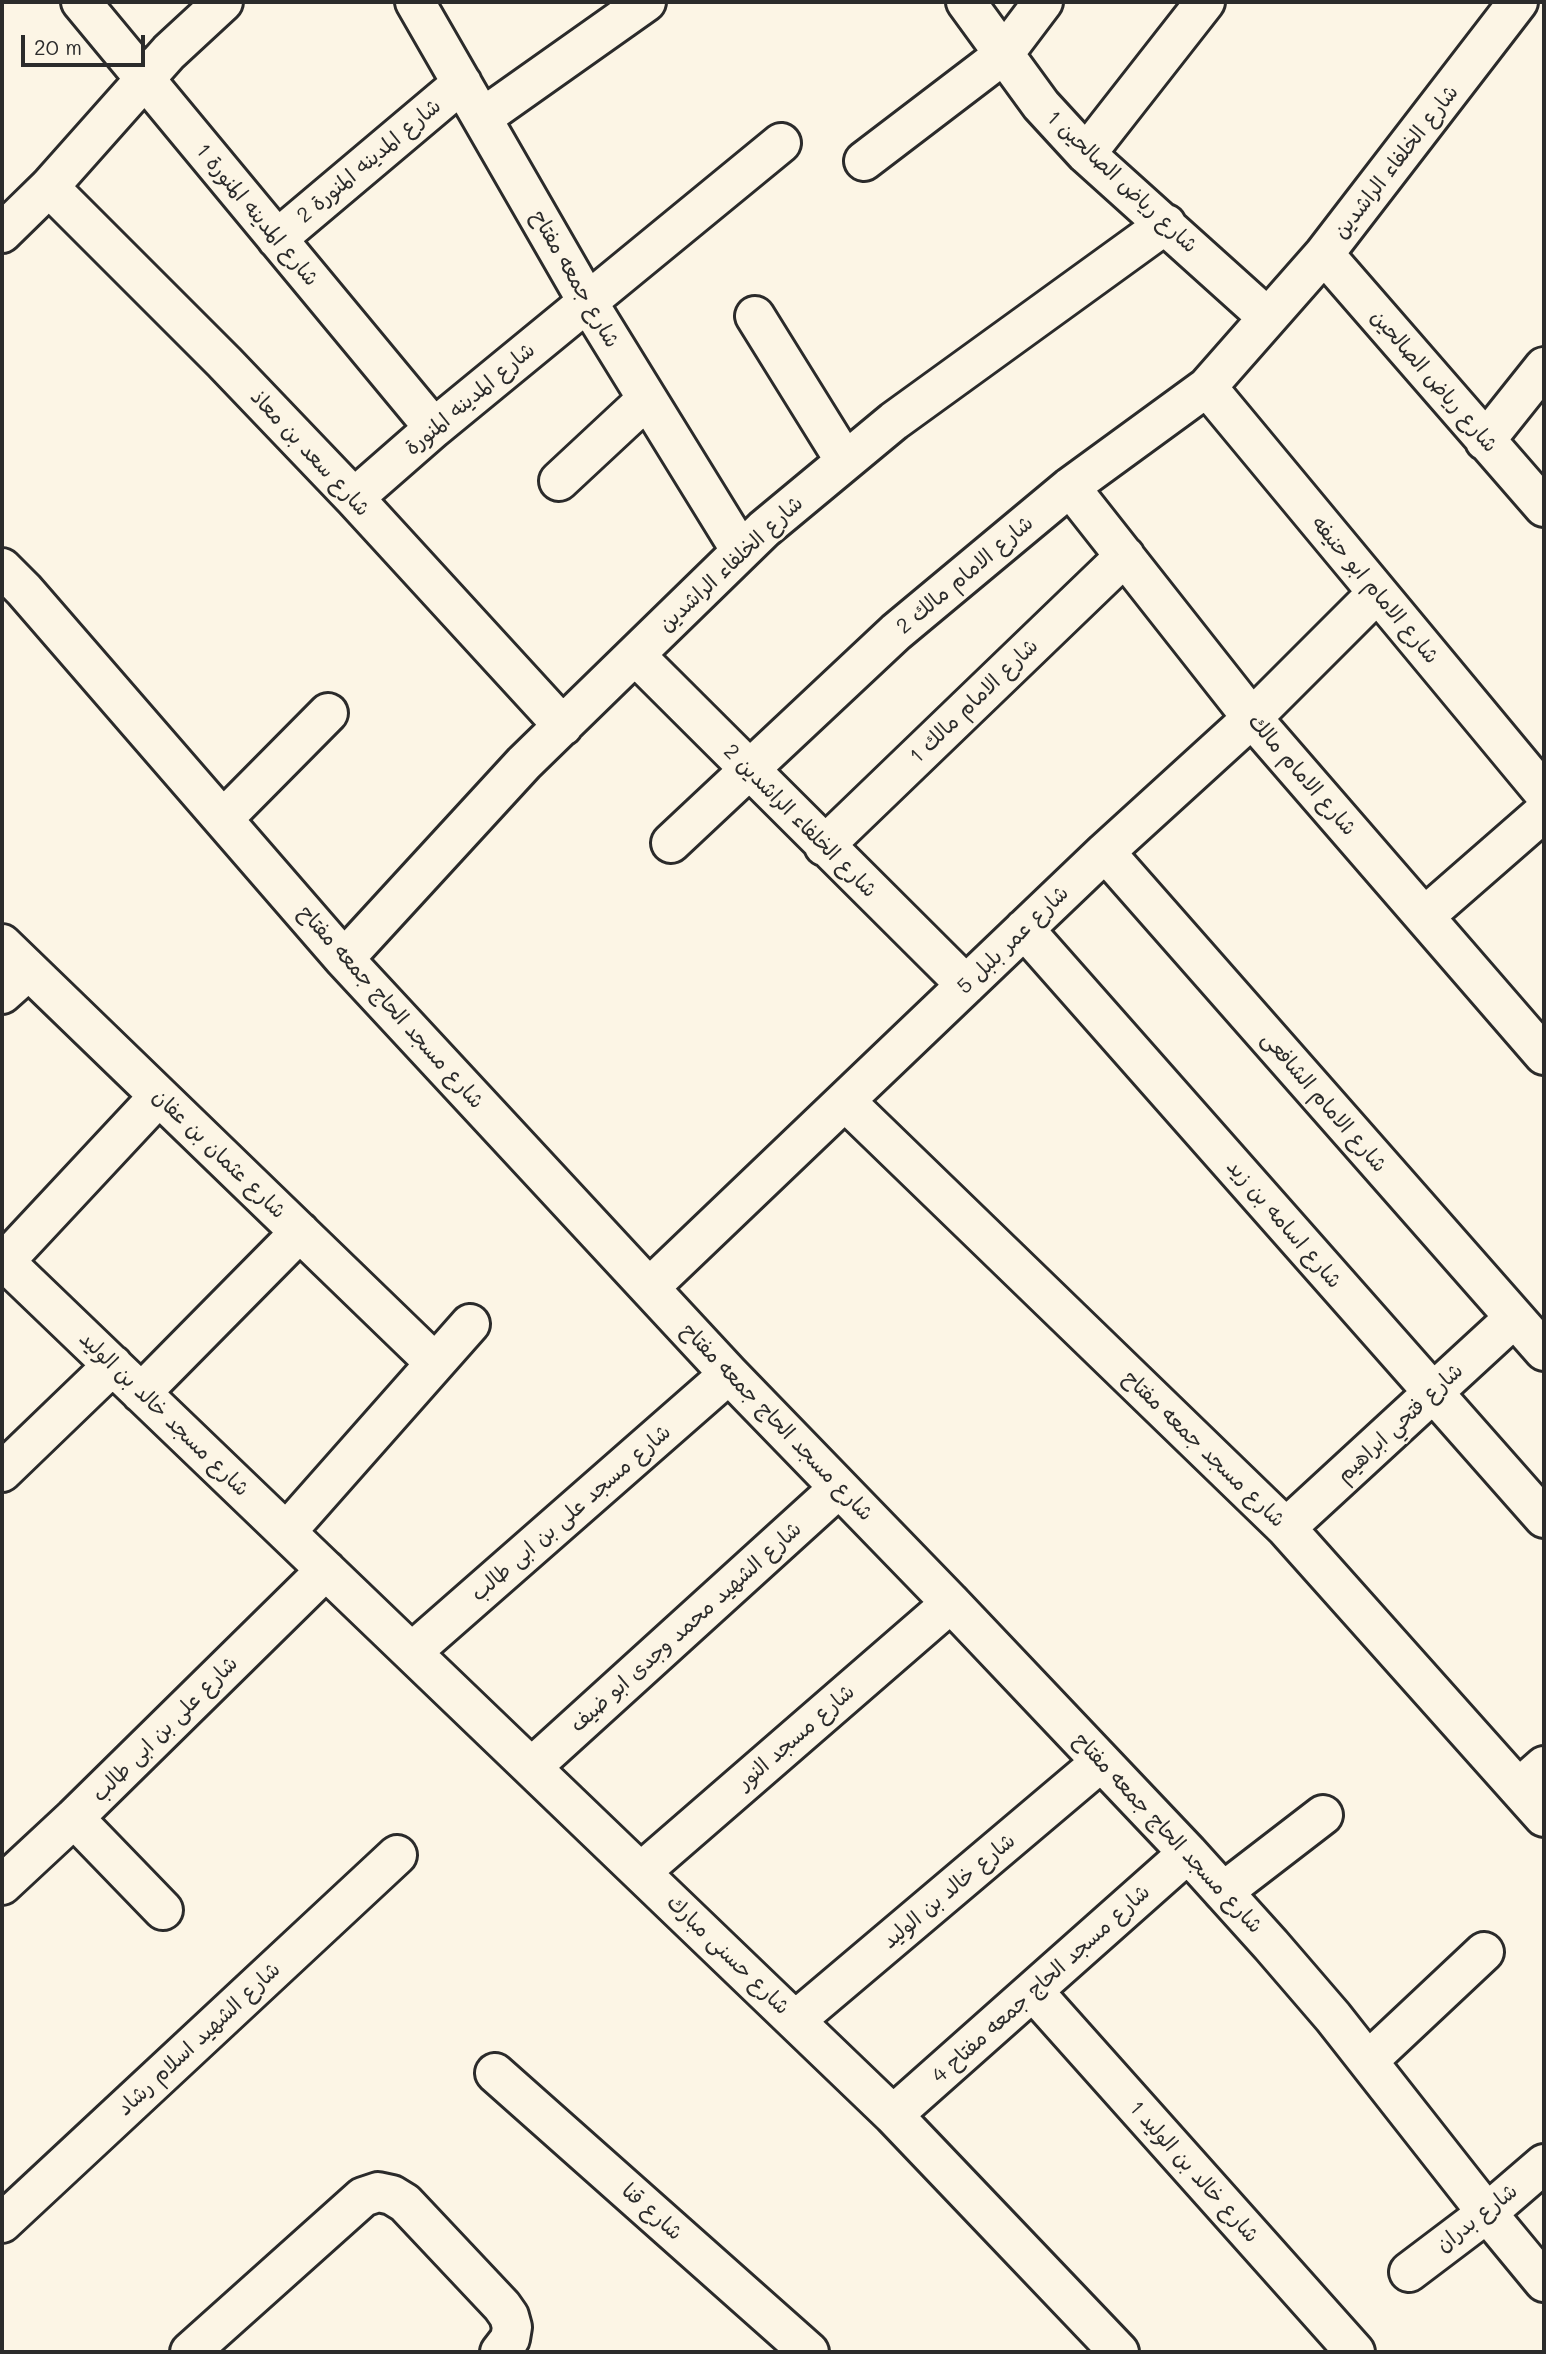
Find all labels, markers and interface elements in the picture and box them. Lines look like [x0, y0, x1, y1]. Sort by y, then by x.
scale bar [24, 21, 149, 65]
text: 20 m [34, 33, 82, 60]
street label: شارع الخلفاء الراشدين [1328, 80, 1464, 244]
street label: شارع المدينه المنورة 2 [292, 93, 446, 229]
street label: شارع رياض الصالحين 1 [1041, 106, 1203, 258]
street label: شارع المدينه المنورة 1 [190, 139, 324, 291]
street label: شارع جمعه مفتاح [525, 206, 625, 352]
street label: شارع رياض الصالحين [1365, 305, 1503, 457]
street label: شارع المدينه المنورة [400, 337, 540, 461]
street label: شارع سعد بن معاذ [245, 385, 375, 521]
street label: شارع الخلفاء الراشدين [654, 491, 808, 637]
street label: شارع الامام مالك 2 [891, 510, 1039, 640]
street label: شارع الامام ابو حنيفه [1306, 511, 1444, 669]
street label: شارع الامام مالك 1 [905, 633, 1043, 769]
street label: شارع الامام مالك [1243, 709, 1361, 841]
street label: شارع الخلفاء الراشدين 2 [718, 739, 882, 903]
street label: شارع عمر بلبل 5 [952, 880, 1074, 1000]
street label: شارع مسجد الحاج جمعه مفتاح [293, 900, 489, 1114]
street label: شارع الامام الشافعى [1256, 1027, 1392, 1177]
street label: شارع عثمان بن عفان [147, 1084, 291, 1224]
street label: شارع اسامه بن زيد [1221, 1154, 1347, 1294]
street label: شارع مسجد الحاج جمعه مفتاح [676, 1318, 878, 1526]
street label: شارع مسجد خالد بن الوليد [74, 1326, 254, 1502]
street label: شارع فتحي ابراهيم [1332, 1358, 1468, 1488]
street label: شارع مسجد جمعه مفتاح [1118, 1365, 1290, 1533]
street label: شارع مسجد على بن ابى طالب [466, 1419, 676, 1607]
street label: شارع الشهيد محمد وجدى ابو ضيف [565, 1517, 807, 1737]
street label: شارع على بن ابى طالب [87, 1651, 243, 1807]
street label: شارع مسجد النور [732, 1679, 860, 1795]
street label: شارع مسجد الحاج جمعه مفتاح [1068, 1727, 1268, 1939]
street label: شارع خالد بن الوليد [878, 1828, 1020, 1954]
street label: شارع مسجد الحاج جمعه مفتاح 4 [927, 1879, 1155, 2089]
street label: شارع حسنى مبارك [661, 1890, 795, 2020]
street label: شارع الشهيد اسلام رشاد [112, 1957, 286, 2121]
street label: شارع خالد بن الوليد 1 [1124, 2096, 1264, 2248]
street label: شارع قنا [616, 2178, 688, 2246]
street label: شارع بدران [1431, 2178, 1523, 2258]

